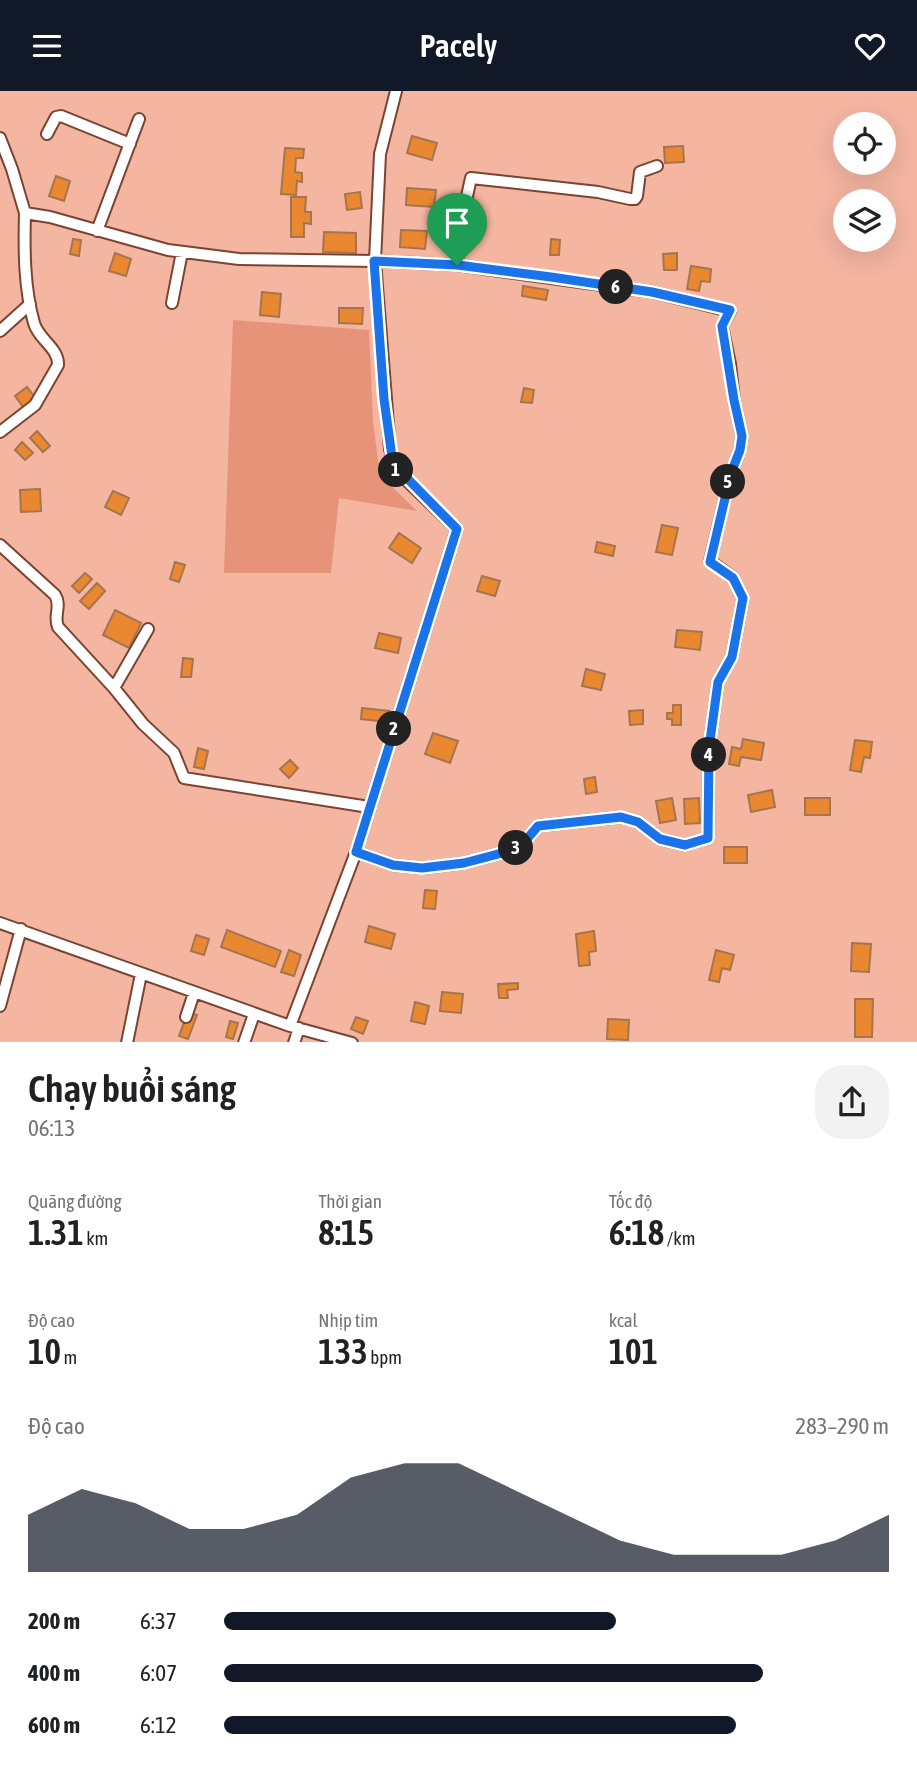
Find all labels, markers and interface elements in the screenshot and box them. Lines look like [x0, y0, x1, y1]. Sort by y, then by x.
icon: menu [28, 27, 66, 65]
text: Pacely [420, 27, 497, 64]
icon: heart [851, 27, 889, 65]
map controls [833, 112, 896, 252]
button: locate [833, 112, 896, 175]
button: layers [833, 189, 896, 252]
pin [427, 193, 487, 265]
icon: arrive [438, 204, 476, 242]
pin: 6 [598, 269, 634, 305]
text: 6 [611, 275, 620, 297]
pin: 1 [378, 453, 414, 487]
text: 1 [391, 458, 400, 480]
pin: 5 [710, 465, 746, 499]
text: 5 [723, 470, 732, 492]
pin: 2 [376, 711, 412, 747]
text: 2 [389, 717, 398, 739]
pin: 4 [692, 737, 726, 773]
text: 4 [704, 743, 713, 765]
pin: 3 [498, 831, 534, 865]
text: 3 [511, 836, 520, 858]
button: share [815, 1065, 889, 1139]
text: Chạy buổi sáng [28, 1067, 236, 1110]
text: 06:13 [28, 1115, 75, 1141]
text: Quãng đường [28, 1190, 122, 1212]
text: Thời gian [318, 1190, 382, 1212]
text: Tốc độ [609, 1190, 653, 1212]
text: 1.31 [28, 1212, 84, 1252]
text: 8:15 [318, 1212, 374, 1252]
text: 6:18 [609, 1212, 664, 1252]
text: km [84, 1227, 108, 1249]
text: /km [664, 1227, 695, 1249]
text: Độ cao [28, 1309, 75, 1331]
text: Nhịp tim [318, 1309, 378, 1331]
text: kcal [609, 1309, 638, 1331]
text: 10 [28, 1331, 61, 1371]
text: 133 [318, 1331, 368, 1371]
text: 101 [609, 1331, 658, 1371]
text: m [61, 1346, 77, 1368]
text: bpm [368, 1346, 402, 1368]
text: Độ cao [28, 1413, 85, 1439]
text: 283–290 m [795, 1413, 889, 1439]
text: 200 m [28, 1608, 80, 1634]
text: 6:37 [140, 1608, 177, 1634]
text: 400 m [28, 1660, 80, 1686]
text: 6:07 [140, 1660, 177, 1686]
text: 600 m [28, 1712, 80, 1738]
text: 6:12 [140, 1712, 177, 1738]

